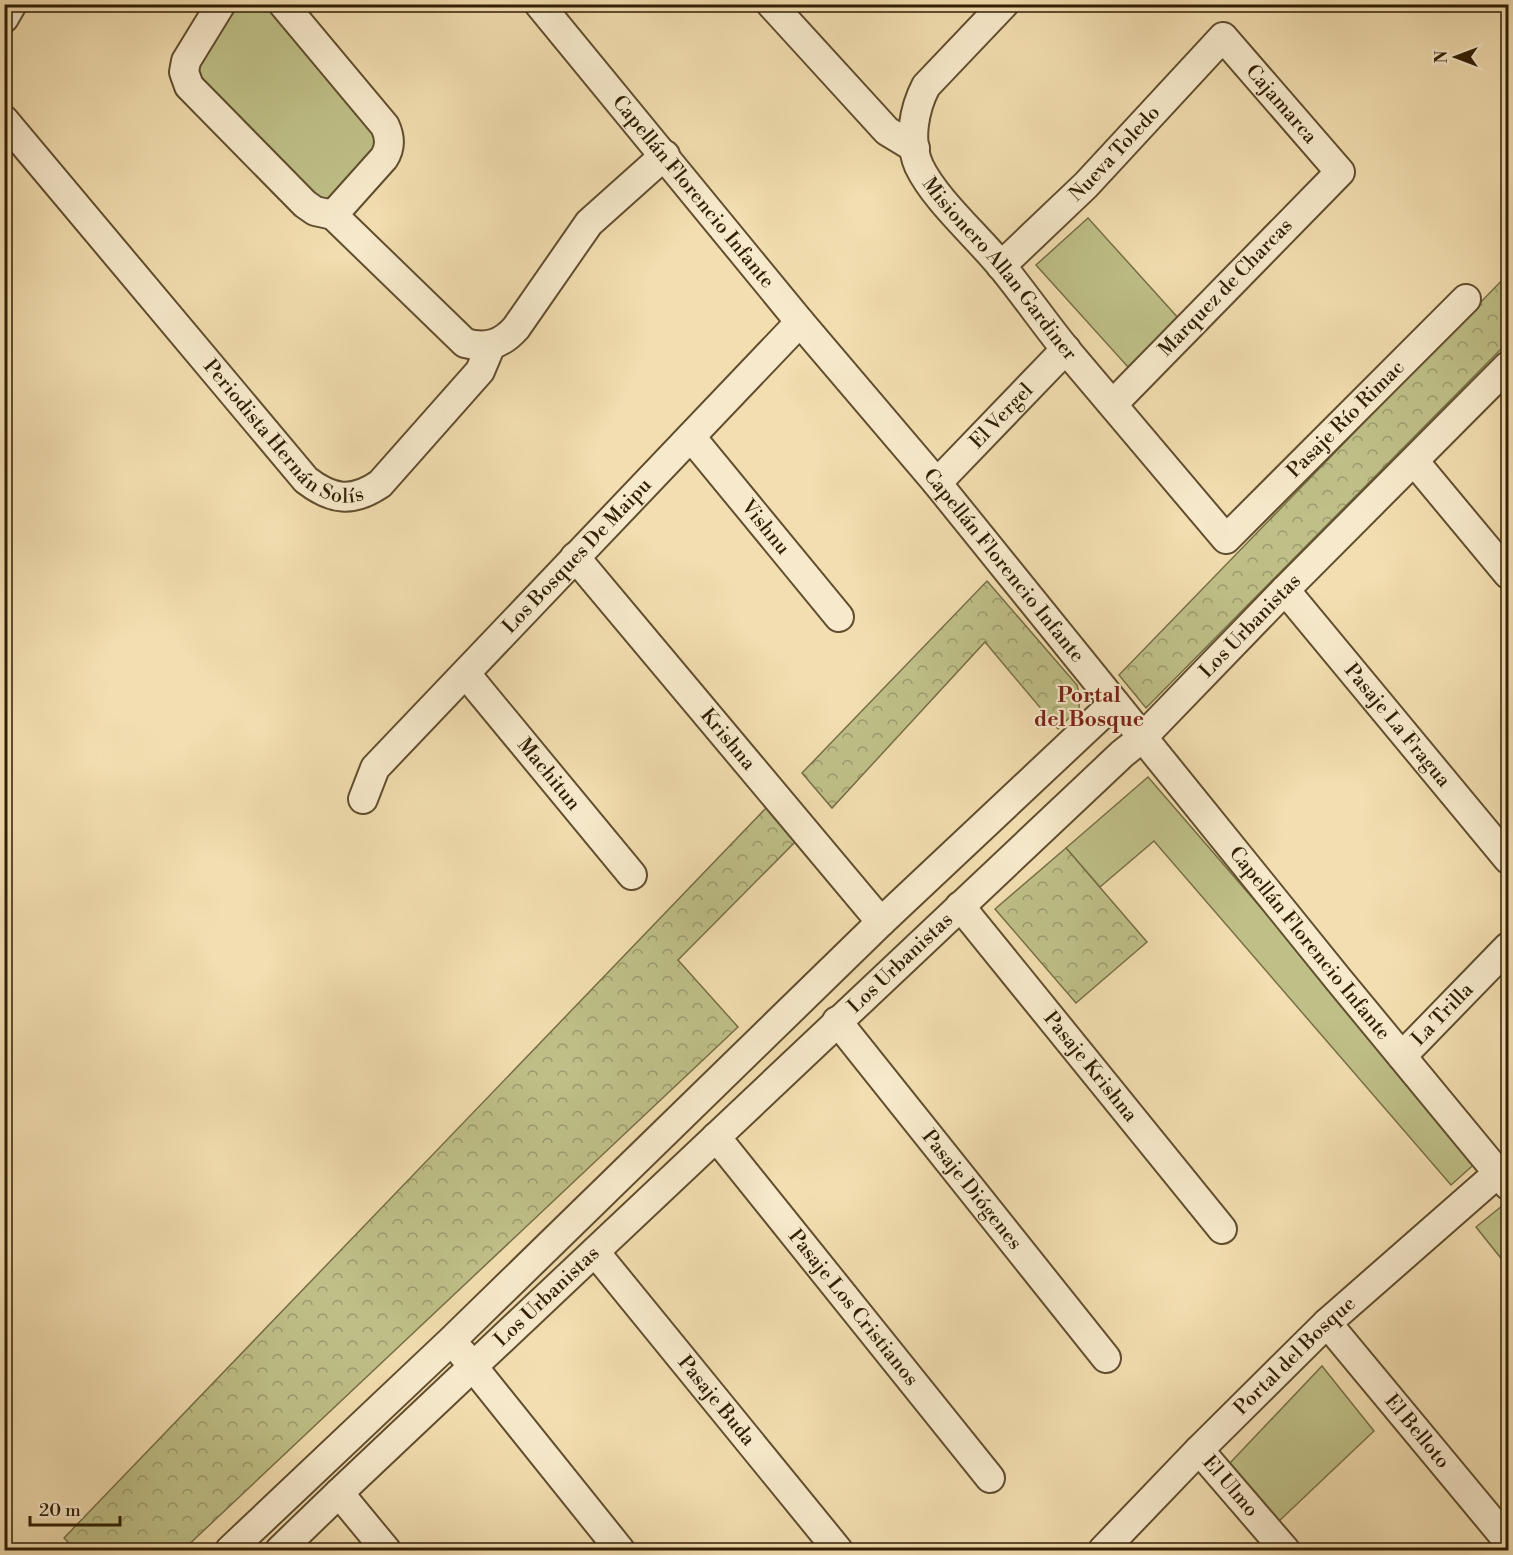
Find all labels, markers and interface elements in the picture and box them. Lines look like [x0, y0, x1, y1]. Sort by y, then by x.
north arrow [1426, 27, 1486, 87]
text: N [1432, 50, 1452, 63]
street label: Cajamarca [1240, 59, 1323, 150]
street label: Capellán Florencio Infante [607, 90, 780, 293]
street label: Nueva Toledo [1064, 100, 1166, 207]
street label: Misionero Allan Gardiner [916, 172, 1083, 366]
street label: Marquez de Charcas [1154, 214, 1298, 362]
street label: Periodista Hernán Solís [198, 354, 367, 509]
street label: Pasaje Río Rimac [1282, 355, 1410, 483]
street label: El Vergel [964, 378, 1039, 454]
street label: Capellán Florencio Infante [918, 463, 1090, 668]
street label: Los Bosques De Maipu [497, 473, 657, 639]
street label: Vishnu [735, 494, 796, 560]
street label: Los Urbanistas [1194, 569, 1306, 683]
street label: Pasaje La Fragua [1339, 658, 1456, 793]
district label: Portal del Bosque [1034, 683, 1144, 733]
street label: Krishna [695, 703, 761, 776]
street label: Machitun [512, 733, 586, 816]
street label: Capellán Florencio Infante [1223, 841, 1396, 1045]
street label: Los Urbanistas [843, 908, 958, 1019]
street label: La Trilla [1406, 977, 1479, 1051]
street label: Pasaje Krishna [1038, 1006, 1143, 1128]
street label: Pasaje Diógenes [916, 1125, 1027, 1255]
street label: Pasaje Los Cristianos [783, 1224, 924, 1391]
street label: Los Urbanistas [489, 1241, 605, 1352]
street label: Portal del Bosque [1229, 1291, 1361, 1421]
street label: Pasaje Buda [672, 1351, 761, 1452]
street label: El Belloto [1379, 1389, 1455, 1474]
street label: El Ulmo [1197, 1450, 1264, 1522]
scale bar [30, 1489, 120, 1527]
text: 20 m [39, 1499, 81, 1522]

